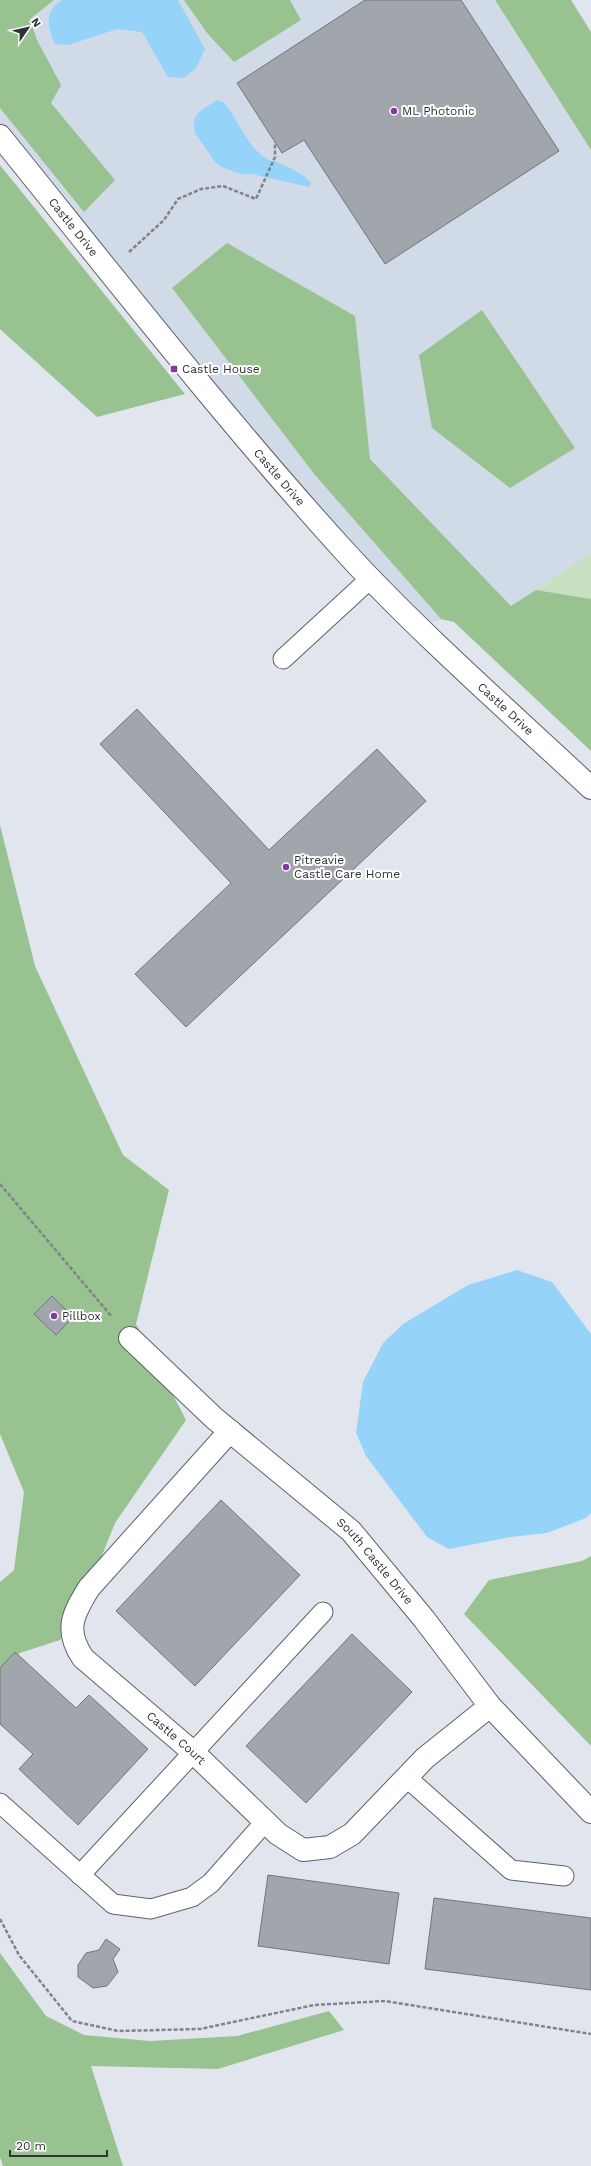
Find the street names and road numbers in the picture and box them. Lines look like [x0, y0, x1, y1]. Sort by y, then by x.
street label: Castle Drive [46, 195, 101, 259]
street label: Castle Drive [251, 446, 308, 509]
street label: Castle Drive [475, 680, 536, 738]
street label: South Castle Drive [334, 1515, 416, 1607]
street label: Castle Court [144, 1709, 209, 1767]

